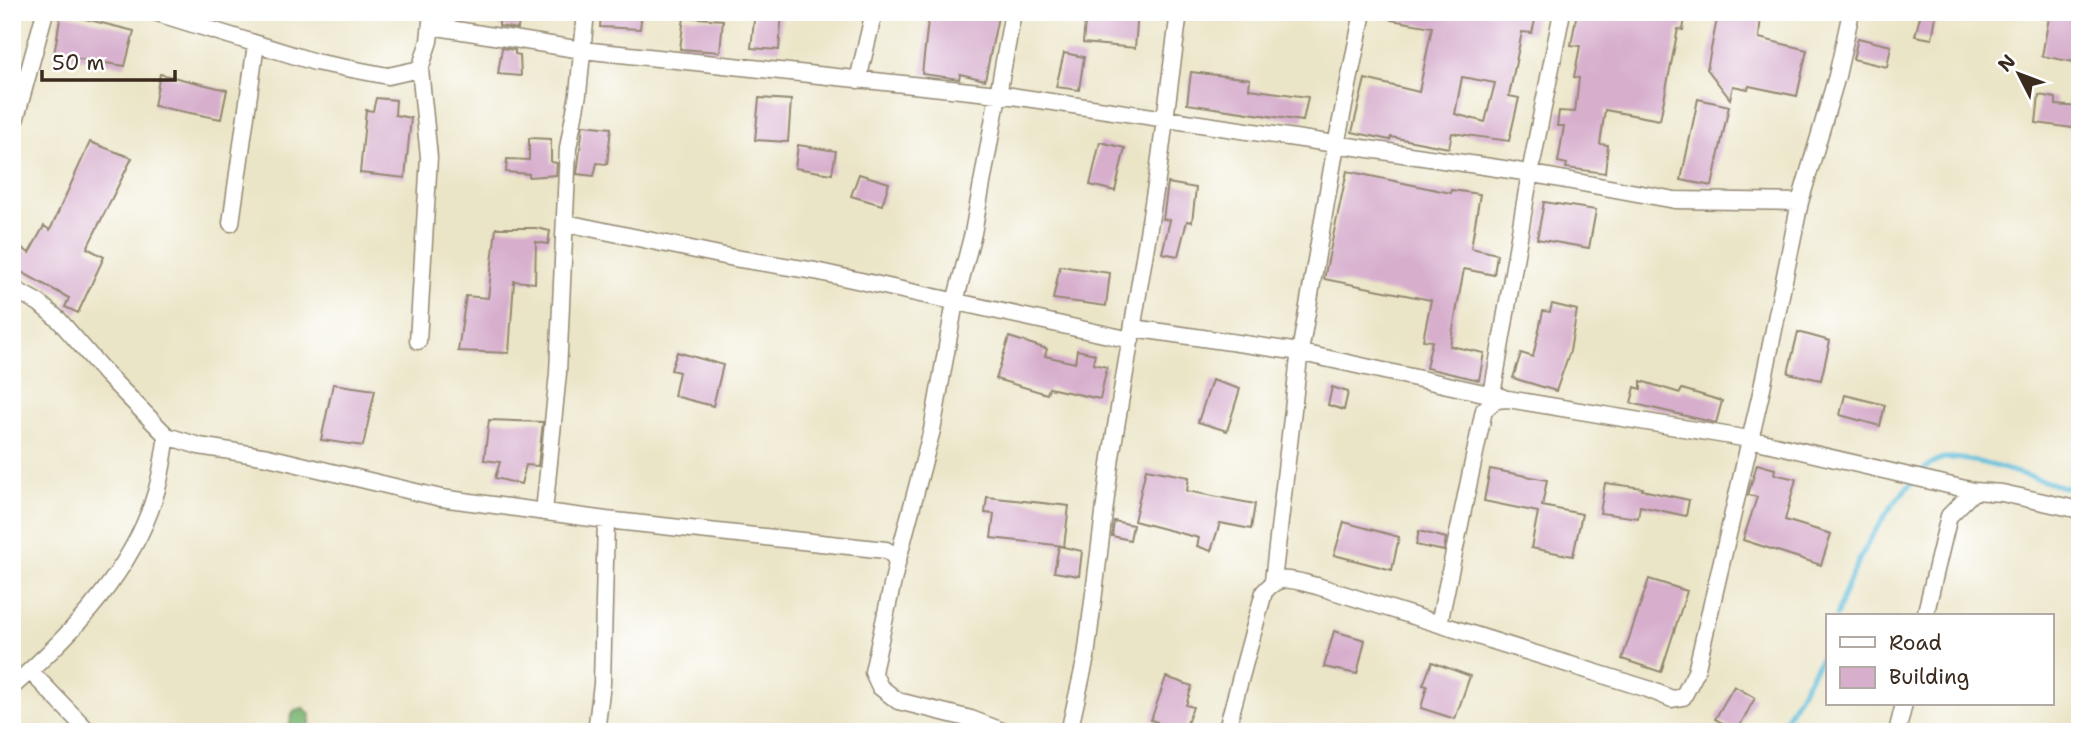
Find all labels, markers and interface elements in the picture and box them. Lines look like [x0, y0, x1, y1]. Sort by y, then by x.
scale bar [42, 38, 175, 82]
north arrow [1983, 38, 2054, 108]
text: 50 m [52, 49, 105, 77]
text: N [1992, 49, 2021, 77]
legend [1826, 614, 2054, 706]
text: Road [1889, 629, 1942, 657]
text: Building [1889, 663, 1969, 691]

